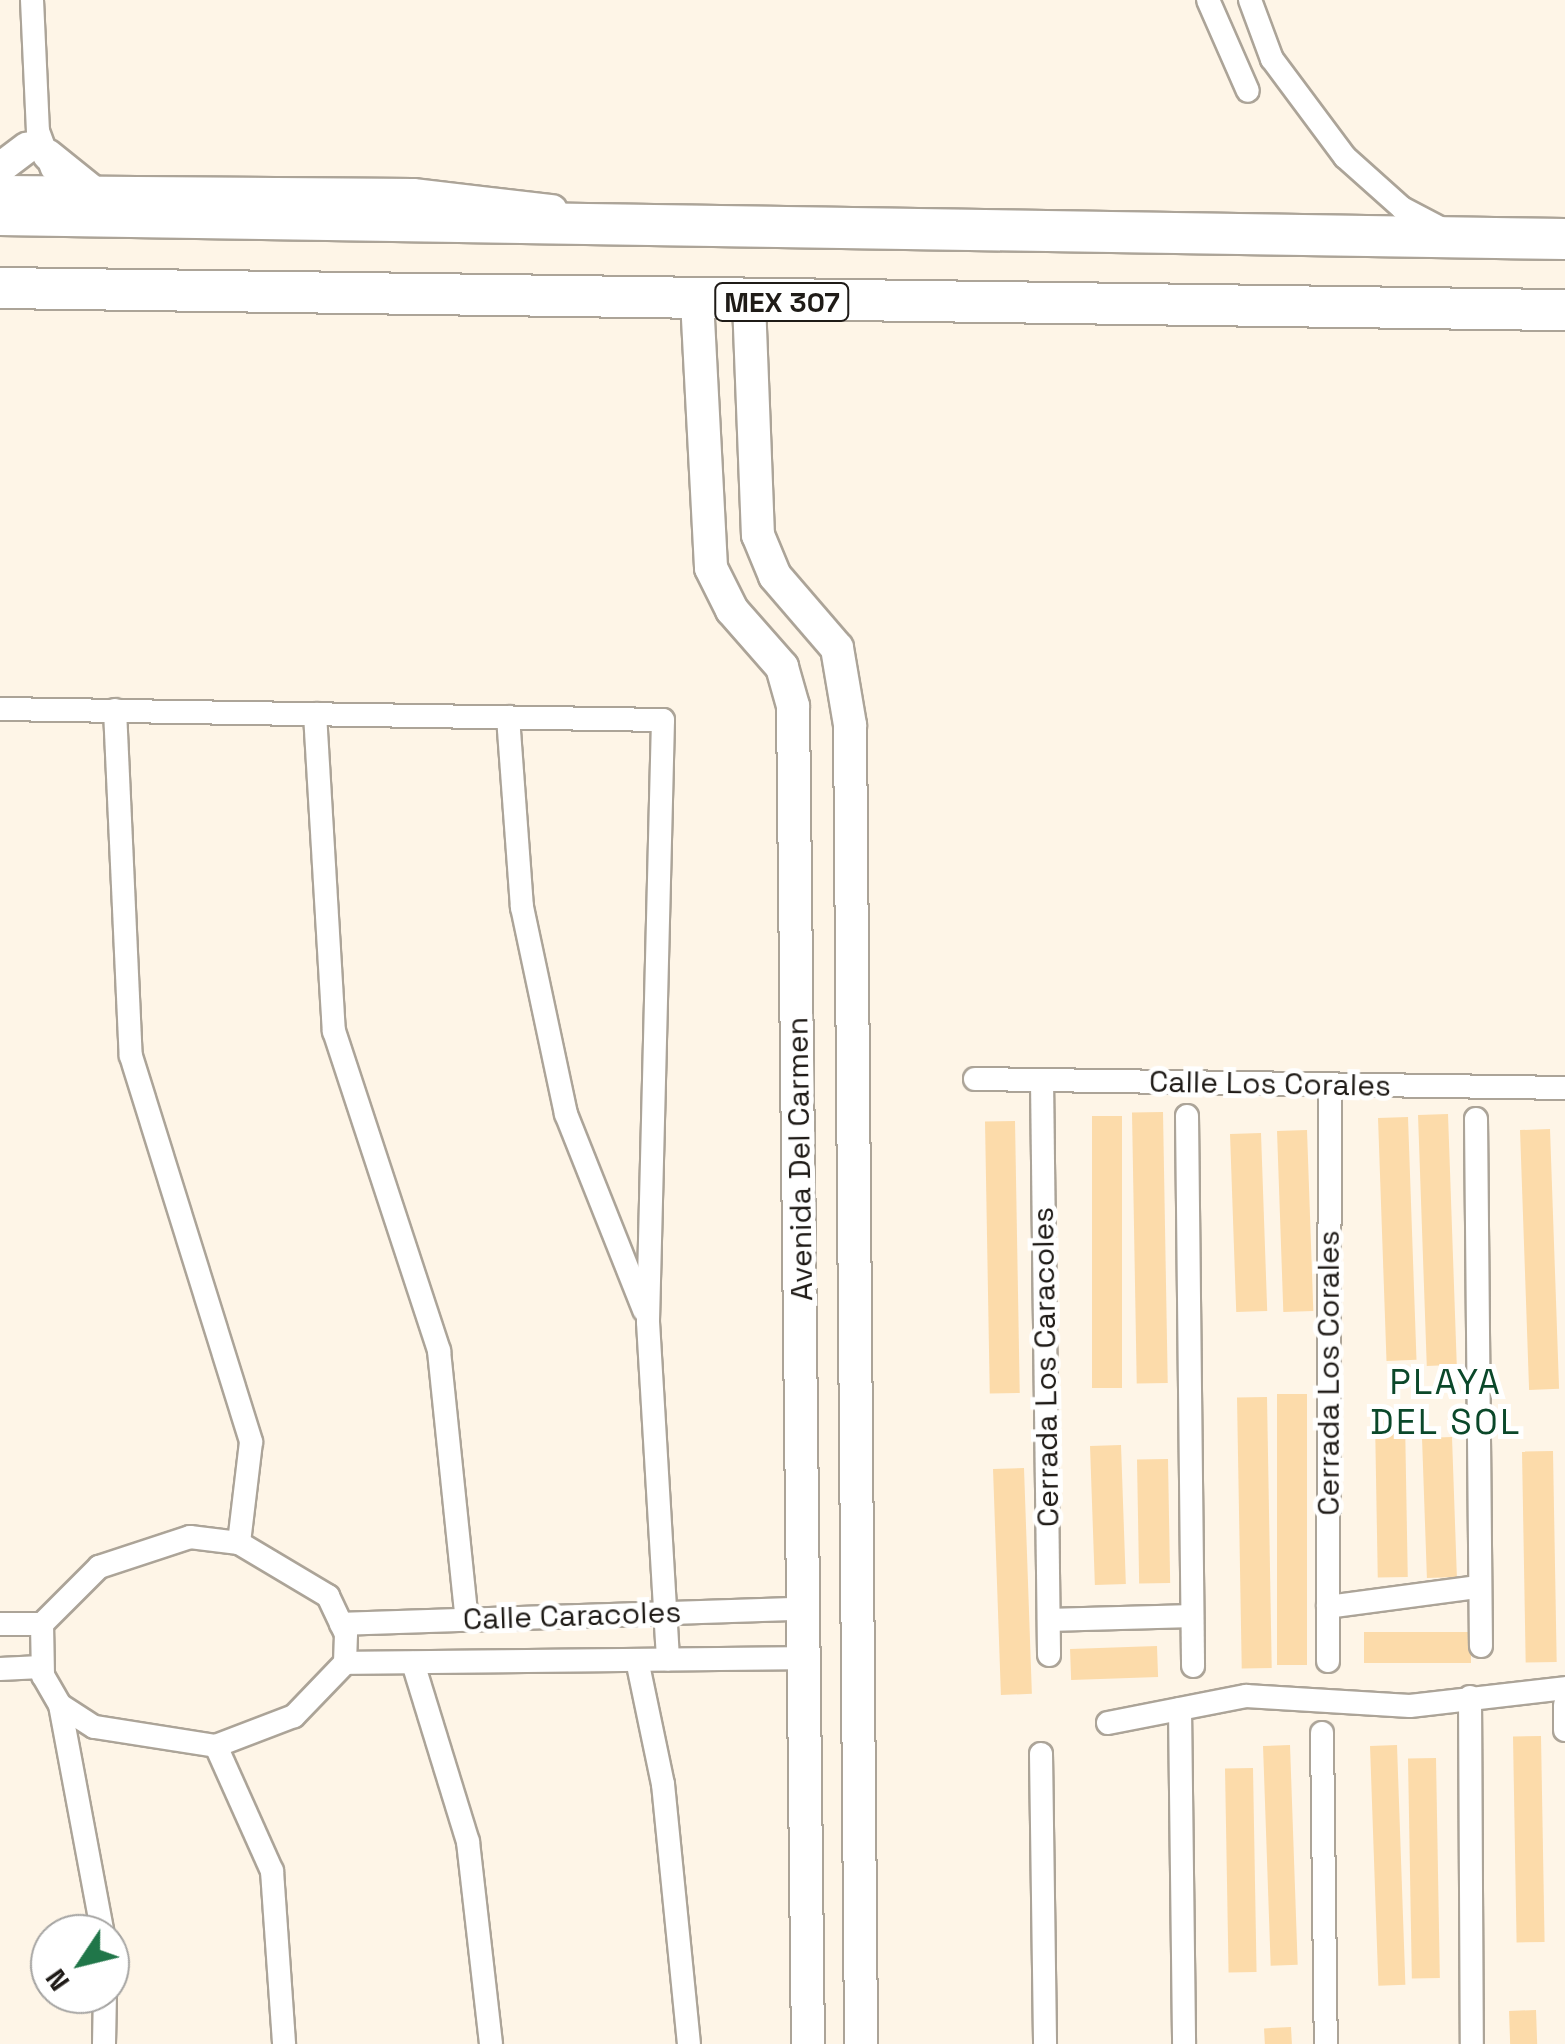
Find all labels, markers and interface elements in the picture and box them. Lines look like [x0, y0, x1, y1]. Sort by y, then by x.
road number: MEX 307 [712, 279, 852, 325]
street label: Avenida Del Carmen [780, 1017, 820, 1301]
street label: Calle Los Corales [1149, 1064, 1391, 1104]
street label: Cerrada Los Caracoles [1025, 1207, 1067, 1527]
street label: Cerrada Los Corales [1311, 1230, 1347, 1516]
district label: PLAYA DEL SOL [1370, 1361, 1522, 1443]
street label: Calle Caracoles [462, 1594, 682, 1638]
north arrow [30, 1914, 130, 2014]
text: N [37, 1962, 77, 1998]

